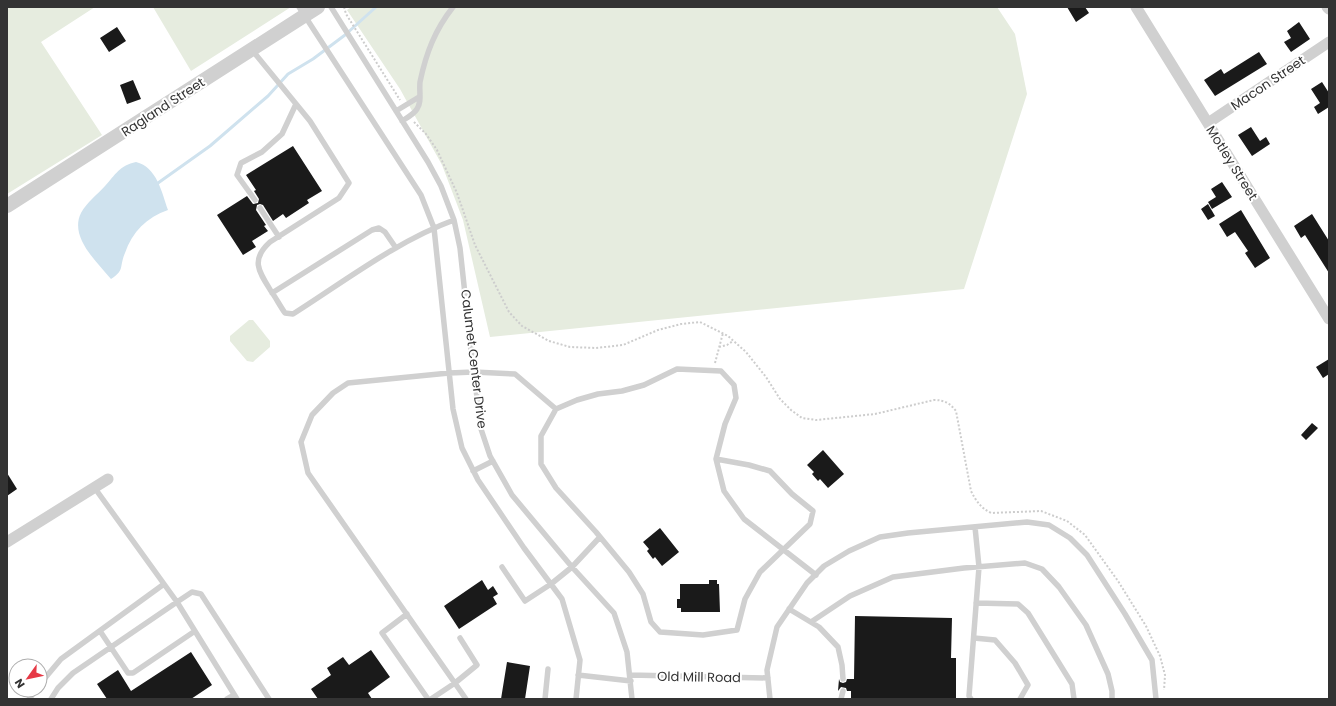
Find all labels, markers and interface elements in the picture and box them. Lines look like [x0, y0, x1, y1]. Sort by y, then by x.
street label: Macon Street [1227, 51, 1309, 115]
street label: Ragland Street [118, 73, 209, 141]
street label: Motley Street [1202, 122, 1263, 204]
street label: Calumet Center Drive [456, 288, 492, 430]
north arrow [8, 658, 48, 698]
street label: Old Mill Road [657, 667, 741, 687]
text: N [11, 676, 29, 691]

